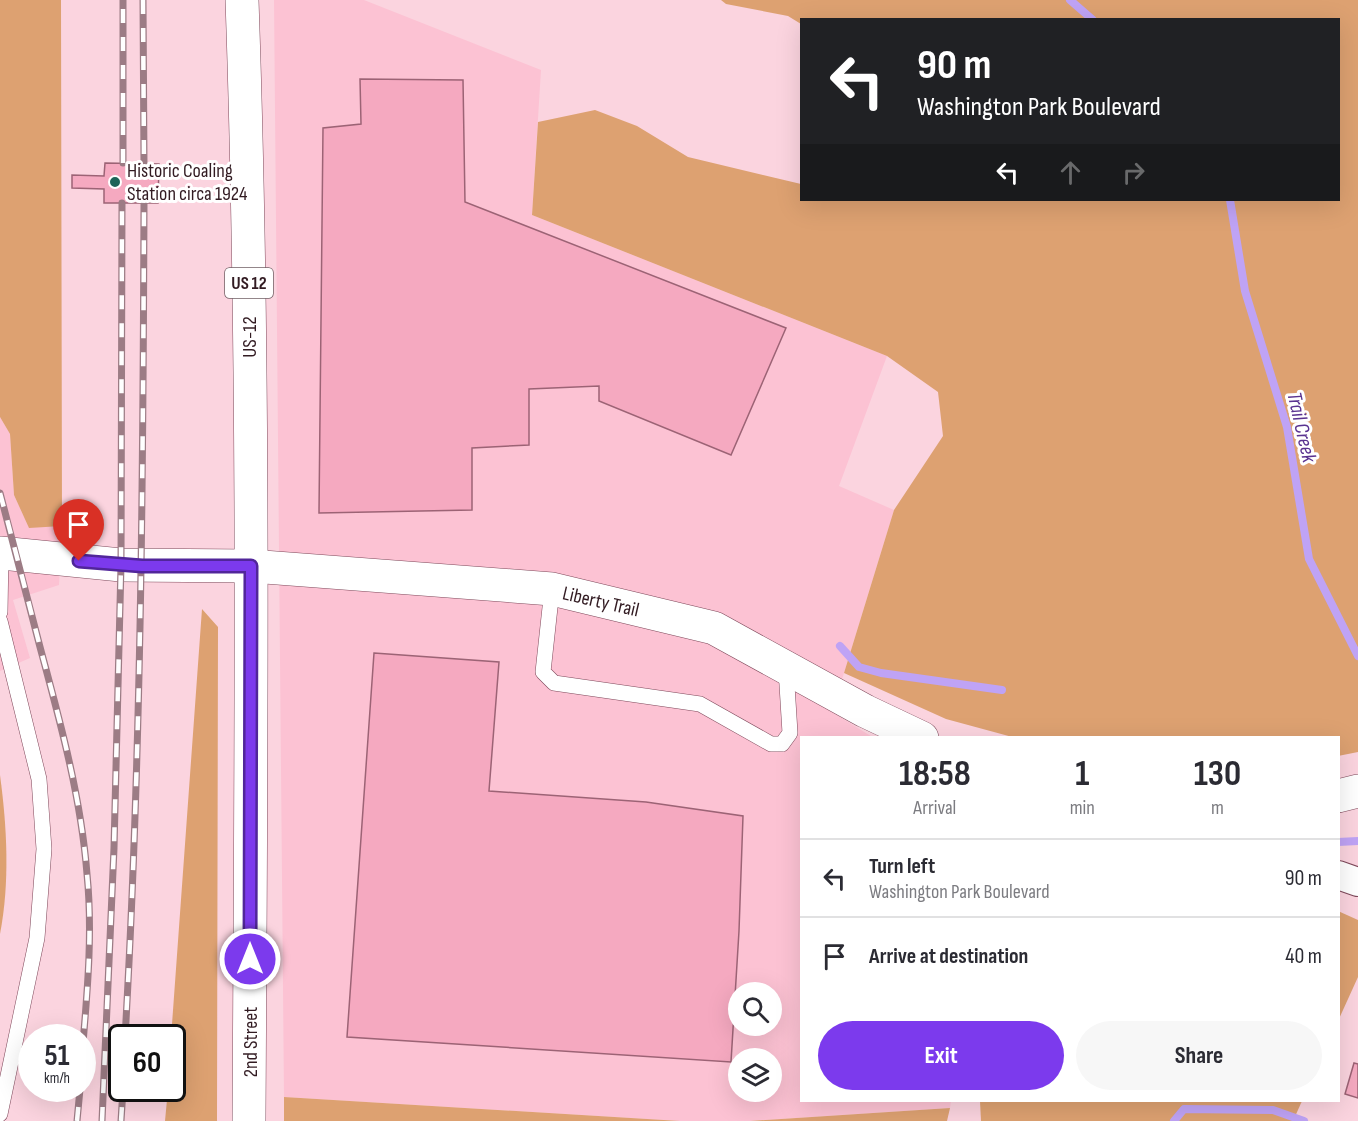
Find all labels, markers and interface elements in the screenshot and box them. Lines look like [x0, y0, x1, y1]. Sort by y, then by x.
text: 90 m [917, 40, 991, 91]
icon: left [818, 42, 896, 120]
text: Washington Park Boulevard [917, 91, 1161, 123]
icon: left [991, 156, 1024, 189]
icon: ahead [1054, 156, 1087, 189]
icon: right [1117, 156, 1150, 189]
place label: Historic Coaling Station circa 1924 [127, 159, 247, 206]
marker: Historic Coaling Station circa 1924 [108, 175, 122, 189]
road number: US 12 [225, 268, 273, 298]
street label: US-12 [238, 316, 262, 358]
water label: Trail Creek [1281, 389, 1322, 466]
pin [53, 499, 104, 561]
icon: arrive [62, 508, 95, 541]
street label: Liberty Trail [560, 582, 641, 622]
text: 18:58 [899, 753, 971, 796]
text: 1 [1075, 753, 1089, 796]
text: 130 [1194, 753, 1241, 796]
text: Arrival [913, 796, 956, 820]
text: min [1070, 796, 1095, 820]
text: m [1211, 796, 1224, 820]
text: Turn left [869, 853, 935, 880]
icon: left [818, 862, 851, 895]
text: 90 m [1285, 865, 1322, 892]
text: Washington Park Boulevard [869, 880, 1050, 904]
position arrow [218, 927, 282, 991]
icon: arrive [818, 940, 851, 973]
text: Arrive at destination [869, 943, 1028, 970]
text: 40 m [1285, 943, 1322, 970]
map controls [728, 982, 782, 1102]
button: search [728, 982, 782, 1036]
street label: 2nd Street [239, 1007, 263, 1077]
button: Exit [818, 1021, 1064, 1090]
button: Share [1076, 1021, 1322, 1090]
speed limit sign: 60 [108, 1024, 186, 1102]
text: 51 [45, 1038, 69, 1074]
button: layers [728, 1048, 782, 1102]
text: km/h [44, 1069, 70, 1088]

